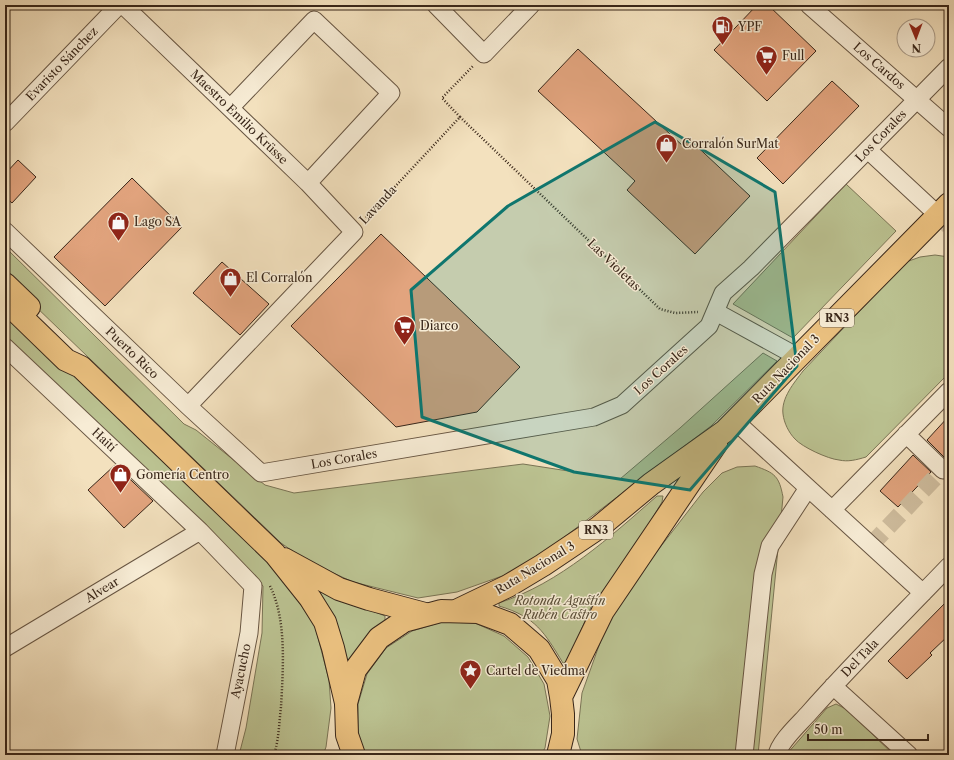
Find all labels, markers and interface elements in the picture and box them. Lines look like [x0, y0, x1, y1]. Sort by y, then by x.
fuel station icon: YPF [710, 14, 736, 47]
north arrow [896, 18, 936, 58]
place label: YPF [737, 19, 762, 34]
street label: Evaristo Sánchez [23, 24, 101, 104]
street label: Los Cardos [850, 39, 908, 92]
text: N [911, 41, 921, 55]
supermarket icon: Full [753, 43, 779, 76]
place label: Full [782, 48, 805, 63]
street label: Maestro Emilio Krüsse [188, 66, 291, 167]
street label: Los Corales [852, 106, 909, 165]
shop icon: Corralón SurMat [653, 131, 679, 164]
place label: Corralón SurMat [682, 136, 779, 151]
street label: Lavanda [356, 182, 400, 227]
shop icon: Lago SA [105, 209, 131, 242]
place label: Lago SA [134, 214, 182, 229]
street label: Las Violetas [585, 236, 644, 294]
shop icon: El Corralón [218, 265, 244, 298]
place label: El Corralón [246, 270, 313, 285]
road number: RN3 [820, 309, 854, 327]
supermarket icon: Diarco [392, 313, 418, 346]
place label: Diarco [420, 318, 458, 333]
street label: Puerto Rico [103, 324, 162, 382]
street label: Ruta Nacional 3 [749, 331, 822, 406]
street label: Los Corales [631, 342, 691, 398]
street label: Haití [89, 425, 120, 455]
street label: Los Corales [310, 445, 378, 472]
shop icon: Gomería Centro [108, 462, 134, 495]
place label: Gomería Centro [136, 467, 229, 482]
road number: RN3 [579, 521, 613, 539]
street label: Ruta Nacional 3 [492, 538, 577, 597]
street label: Alvear [81, 574, 121, 606]
park label: Rotonda Agustín Rubén Castro [513, 593, 606, 622]
street label: Del Tala [838, 635, 882, 680]
street label: Ayacucho [227, 642, 254, 701]
place icon: Cartel de Viedma [458, 658, 484, 691]
place label: Cartel de Viedma [486, 663, 586, 678]
scale bar [808, 716, 928, 742]
text: 50 m [814, 722, 843, 737]

